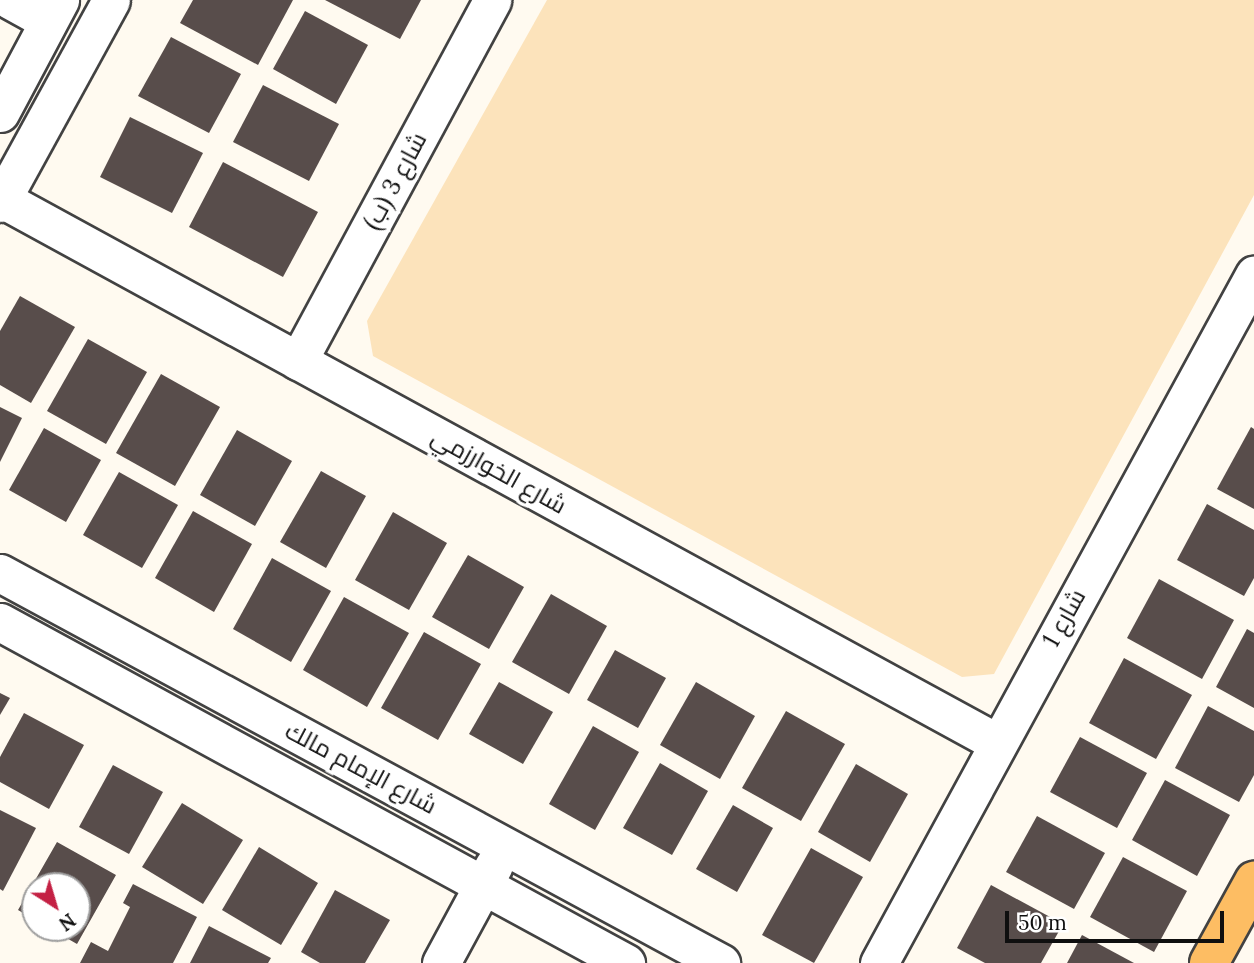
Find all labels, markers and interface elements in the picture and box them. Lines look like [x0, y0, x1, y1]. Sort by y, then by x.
street label: شارع 3 (ب) [357, 127, 433, 235]
street label: شارع الخوارزمي [426, 422, 572, 520]
street label: شارع 1 [1036, 584, 1092, 652]
street label: شارع الإمام مالك [280, 716, 442, 820]
north arrow [21, 872, 91, 942]
scale bar [1009, 897, 1228, 941]
text: N [54, 908, 81, 936]
text: 50 m [1018, 909, 1067, 936]

